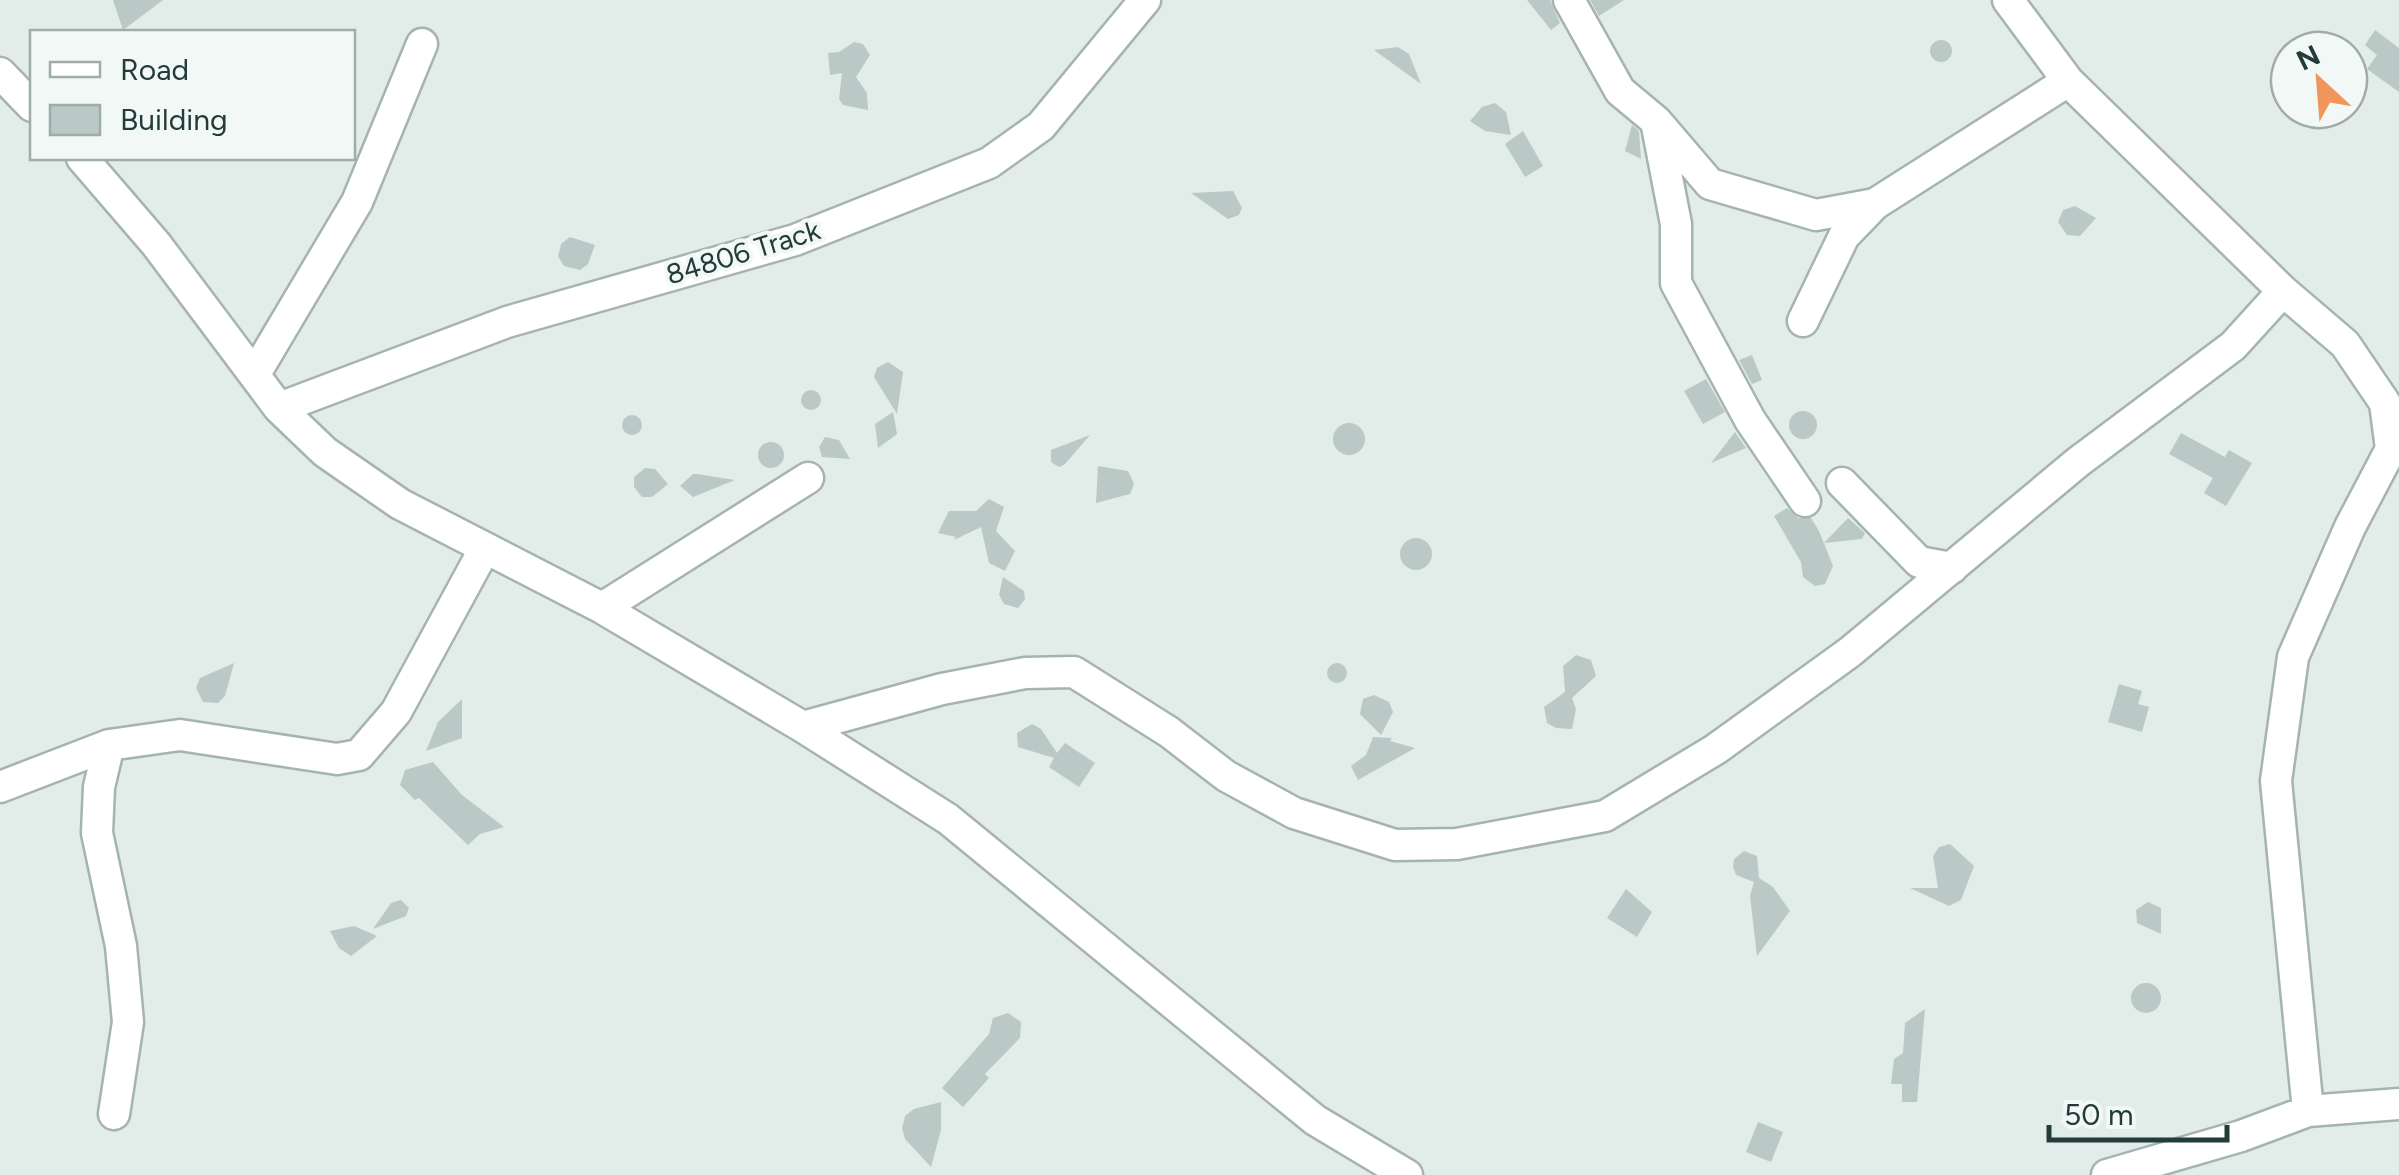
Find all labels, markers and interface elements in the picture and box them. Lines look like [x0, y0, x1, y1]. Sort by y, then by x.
legend [30, 30, 355, 160]
north arrow [2269, 30, 2369, 130]
text: N [2291, 38, 2325, 78]
text: Road [120, 51, 189, 88]
text: Building [120, 101, 228, 138]
street label: 84806 Track [662, 212, 824, 292]
scale bar [2049, 1080, 2226, 1142]
text: 50 m [2064, 1096, 2133, 1133]

